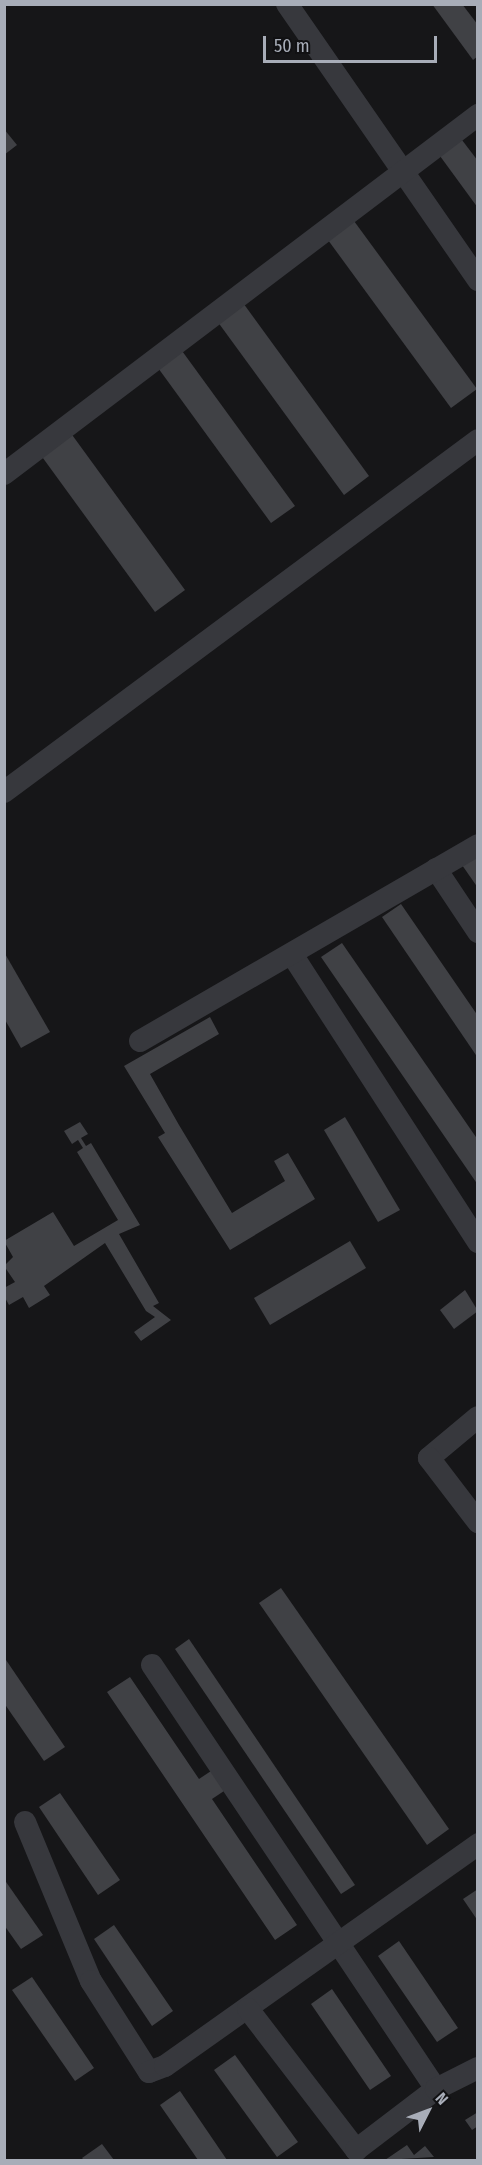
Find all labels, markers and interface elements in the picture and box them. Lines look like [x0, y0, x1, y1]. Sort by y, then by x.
scale bar [266, 24, 440, 62]
text: 50 m [274, 35, 310, 57]
north arrow [398, 2081, 458, 2141]
text: N [431, 2089, 452, 2109]

